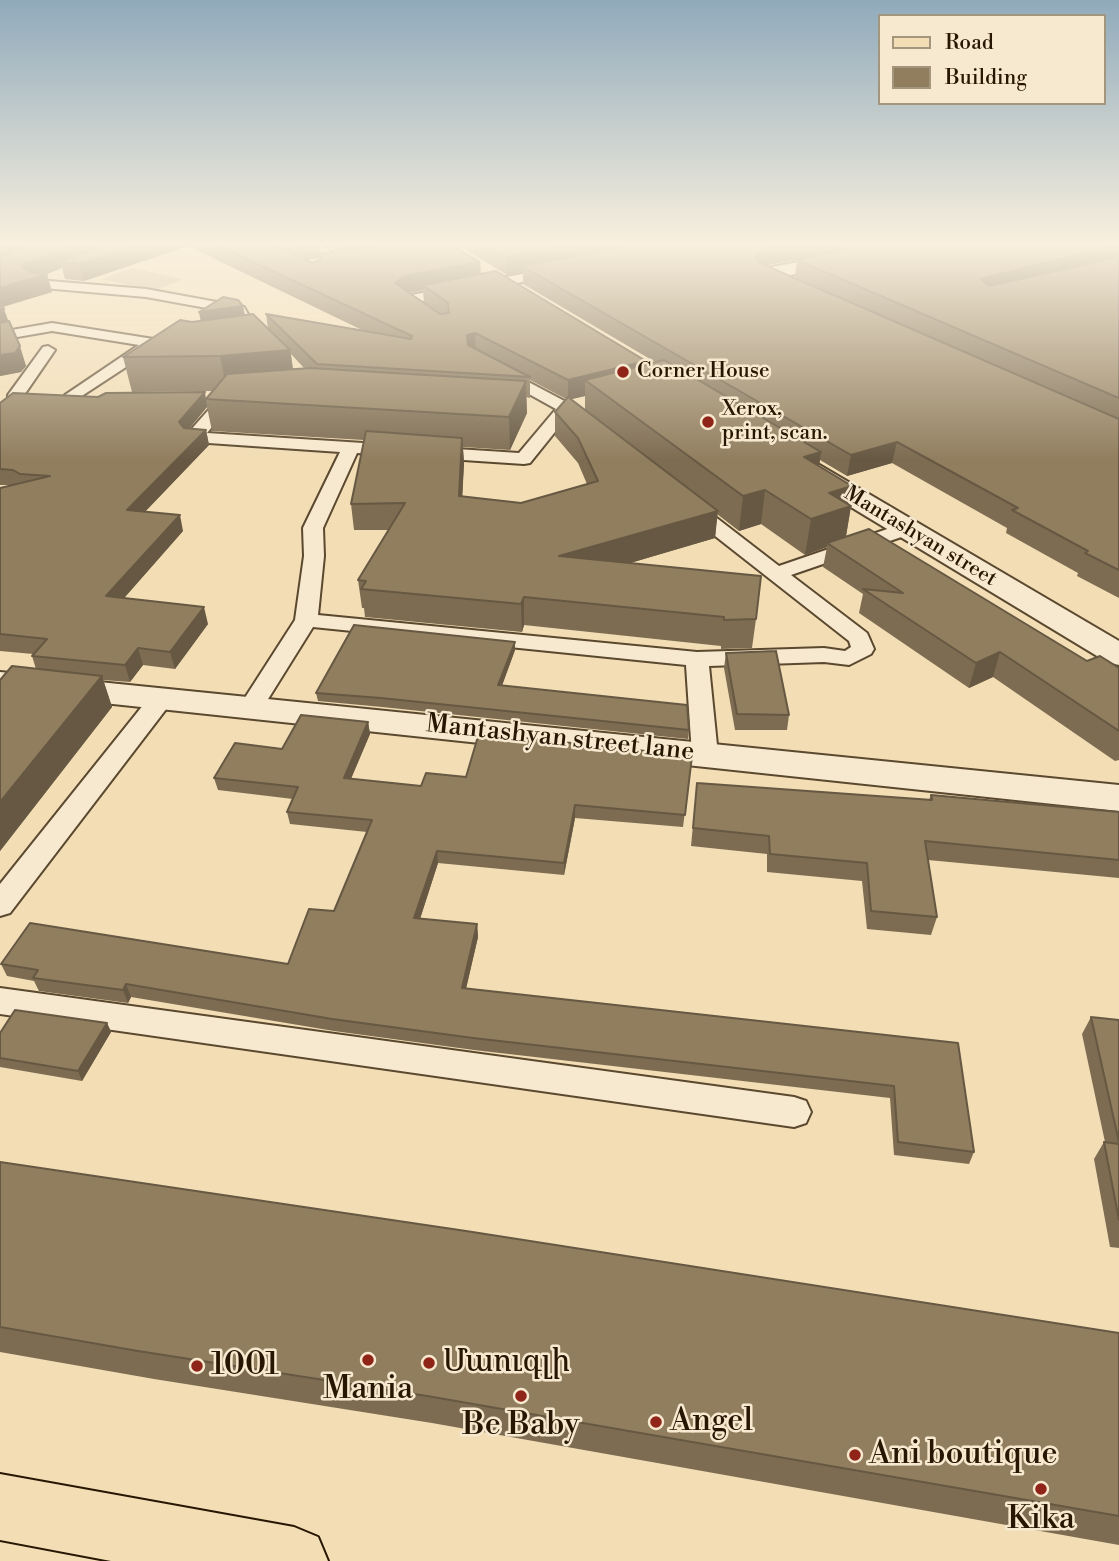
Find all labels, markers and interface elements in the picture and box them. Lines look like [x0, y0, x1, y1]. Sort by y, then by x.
legend [878, 14, 1105, 105]
text: Road [945, 30, 994, 56]
text: Building [945, 65, 1027, 91]
place label: Corner House [637, 359, 770, 385]
marker: Corner House [615, 364, 631, 380]
place label: Xerox, print, scan. [722, 397, 827, 447]
marker: Xerox, print, scan. [700, 414, 716, 430]
street label: Mantashyan street [839, 481, 1001, 593]
street label: Mantashyan street lane [424, 709, 696, 769]
place label: Մաուգլի [443, 1344, 570, 1382]
place label: 1001 [211, 1347, 279, 1385]
marker: Mania [360, 1352, 376, 1368]
marker: Մաուգլի [421, 1355, 437, 1371]
marker: 1001 [189, 1358, 205, 1374]
place label: Mania [323, 1371, 413, 1409]
marker: Be Baby [513, 1388, 529, 1404]
place label: Angel [670, 1403, 753, 1441]
place label: Be Baby [462, 1407, 580, 1445]
marker: Angel [648, 1414, 664, 1430]
place label: Ani boutique [869, 1436, 1058, 1474]
marker: Ani boutique [847, 1447, 863, 1463]
marker: Kika [1033, 1481, 1049, 1497]
place label: Kika [1007, 1501, 1075, 1539]

